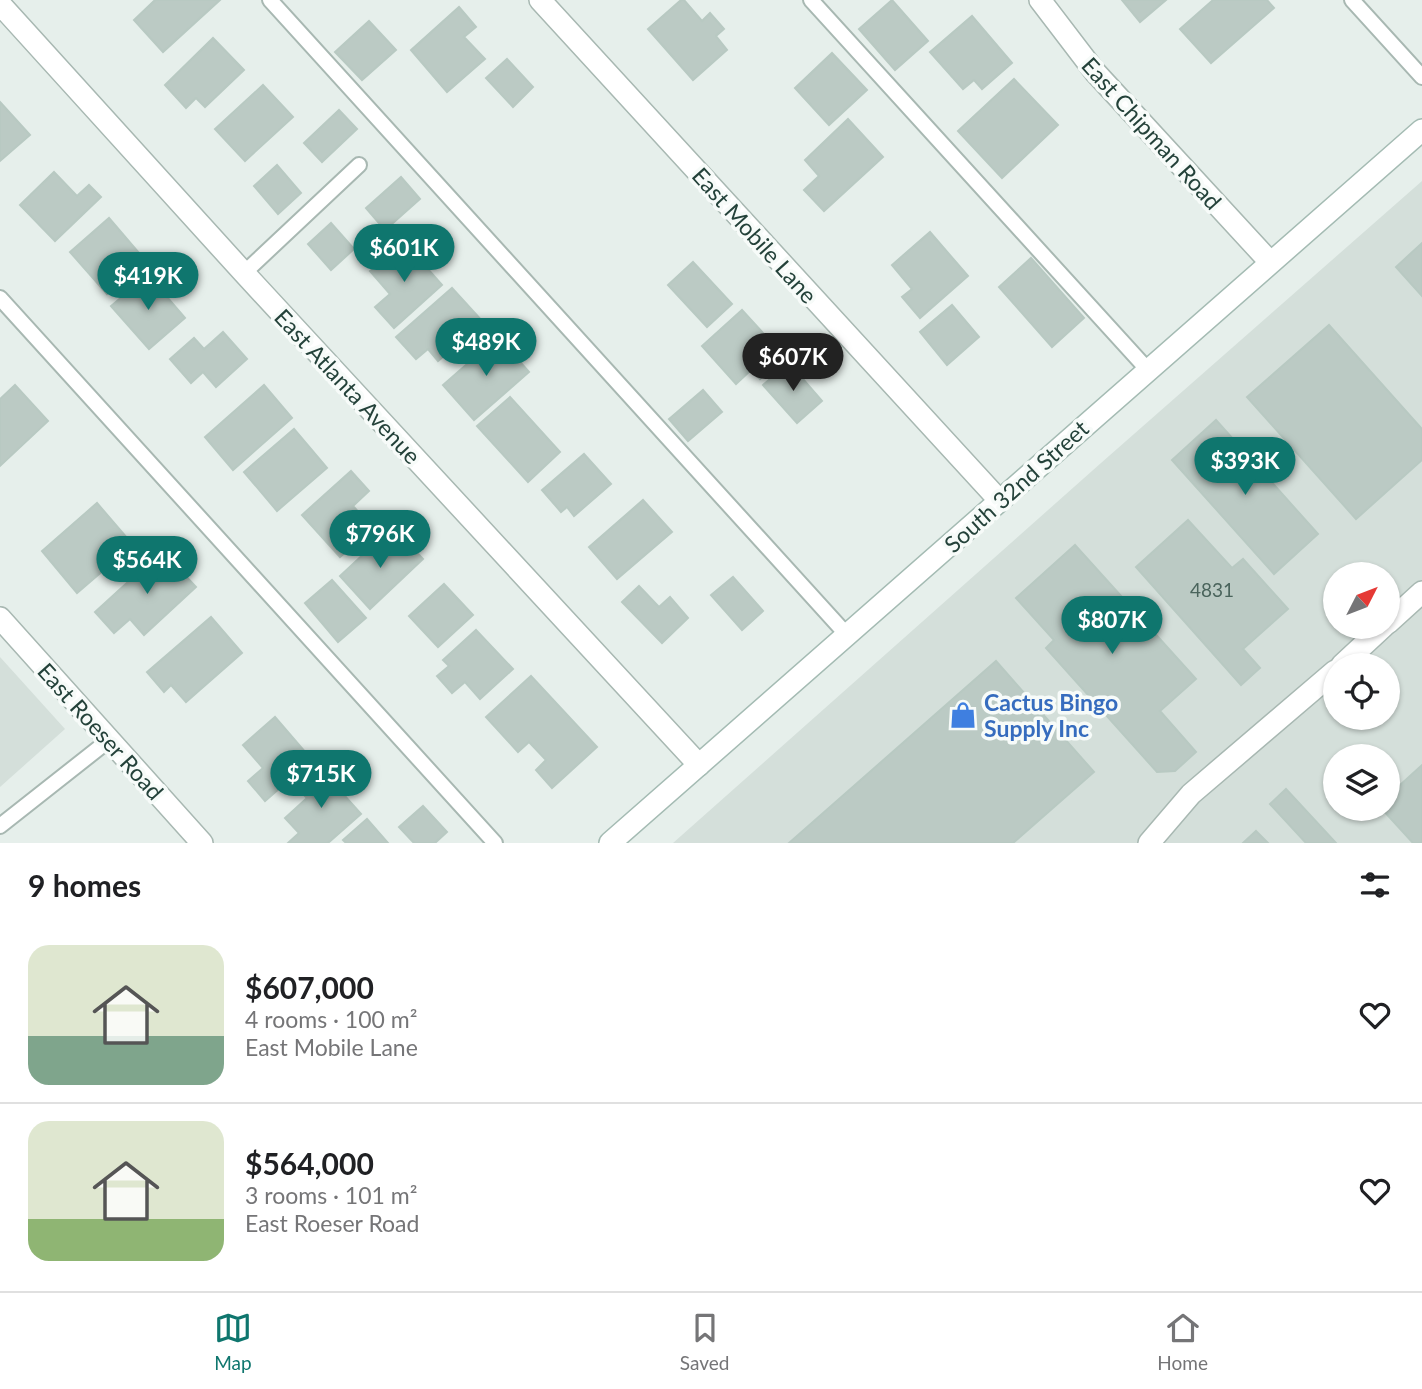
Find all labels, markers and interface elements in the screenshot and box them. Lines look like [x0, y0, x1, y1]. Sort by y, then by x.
street label: East Chipman Road [1076, 51, 1228, 215]
street label: East Mobile Lane [687, 161, 823, 309]
pin: $601K [355, 224, 453, 284]
text: $601K [369, 233, 439, 261]
pin: $419K [99, 252, 197, 312]
text: $419K [113, 261, 183, 289]
street label: East Atlanta Avenue [269, 303, 427, 469]
pin: $489K [437, 318, 535, 378]
text: $489K [451, 327, 521, 355]
pin: $607K [744, 334, 842, 393]
text: $607K [758, 342, 828, 370]
street label: South 32nd Street [938, 414, 1094, 558]
pin: $393K [1196, 438, 1294, 497]
text: $393K [1210, 446, 1280, 474]
pin: $796K [331, 510, 429, 570]
text: $796K [345, 519, 415, 547]
pin: $564K [98, 536, 196, 596]
text: $564K [112, 545, 182, 573]
north arrow [1323, 562, 1400, 639]
map controls [1323, 562, 1400, 821]
house number: 4831 [1190, 578, 1234, 601]
pin: $807K [1063, 596, 1161, 656]
text: $807K [1077, 605, 1147, 633]
button: locate [1323, 653, 1400, 730]
street label: East Roeser Road [32, 657, 170, 805]
place label: Cactus Bingo Supply Inc [984, 688, 1118, 742]
shop icon: Cactus Bingo Supply Inc [948, 700, 978, 730]
button: layers [1323, 744, 1400, 821]
pin: $715K [272, 750, 370, 810]
text: $715K [286, 759, 356, 787]
icon: filters [1356, 866, 1394, 904]
text: 9 homes [28, 867, 141, 903]
text: $607,000 [245, 969, 374, 1005]
icon: home [84, 973, 168, 1057]
icon: heart [1356, 996, 1394, 1034]
text: 4 rooms · 100 m² [245, 1005, 417, 1033]
text: East Mobile Lane [245, 1033, 418, 1061]
text: $564,000 [245, 1145, 374, 1181]
icon: home [84, 1149, 168, 1233]
icon: heart [1356, 1172, 1394, 1210]
text: 3 rooms · 101 m² [245, 1181, 417, 1209]
text: East Roeser Road [245, 1209, 419, 1237]
tab: Map [214, 1309, 252, 1374]
tab: Saved [680, 1309, 729, 1374]
tab: Home [1157, 1309, 1208, 1374]

